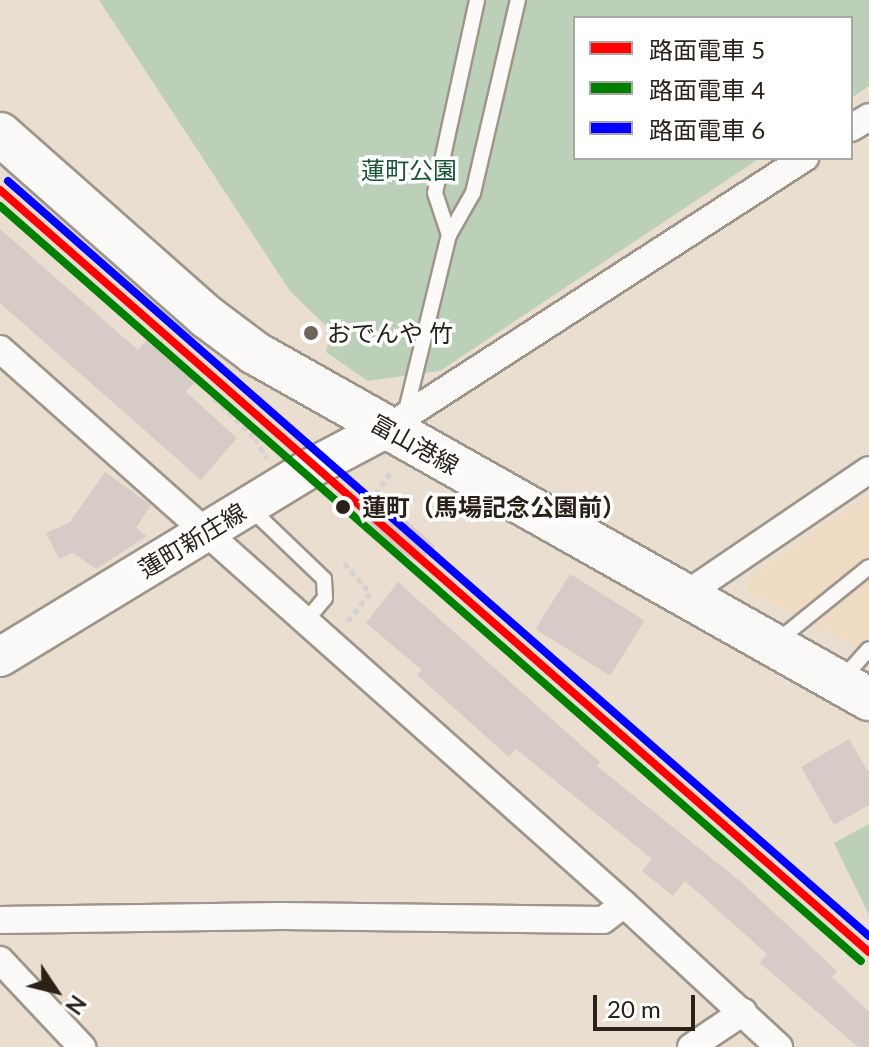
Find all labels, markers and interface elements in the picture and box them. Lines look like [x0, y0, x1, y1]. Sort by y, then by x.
legend [573, 16, 853, 160]
text: 路面電車 5 [649, 35, 765, 64]
text: 路面電車 4 [649, 75, 765, 104]
text: 路面電車 6 [649, 115, 765, 144]
park label: 蓮町公園 [361, 156, 457, 184]
place label: おでんや 竹 [327, 319, 453, 347]
marker: おでんや 竹 [302, 324, 320, 342]
street label: 富山港線 [366, 408, 464, 480]
place label: 蓮町（馬場記念公園前） [362, 493, 626, 521]
marker: 蓮町（馬場記念公園前） [331, 495, 355, 519]
street label: 蓮町新庄線 [133, 497, 251, 583]
north arrow [16, 951, 96, 1031]
scale bar [597, 979, 699, 1029]
text: N [60, 990, 92, 1020]
text: 20 m [607, 994, 661, 1023]

